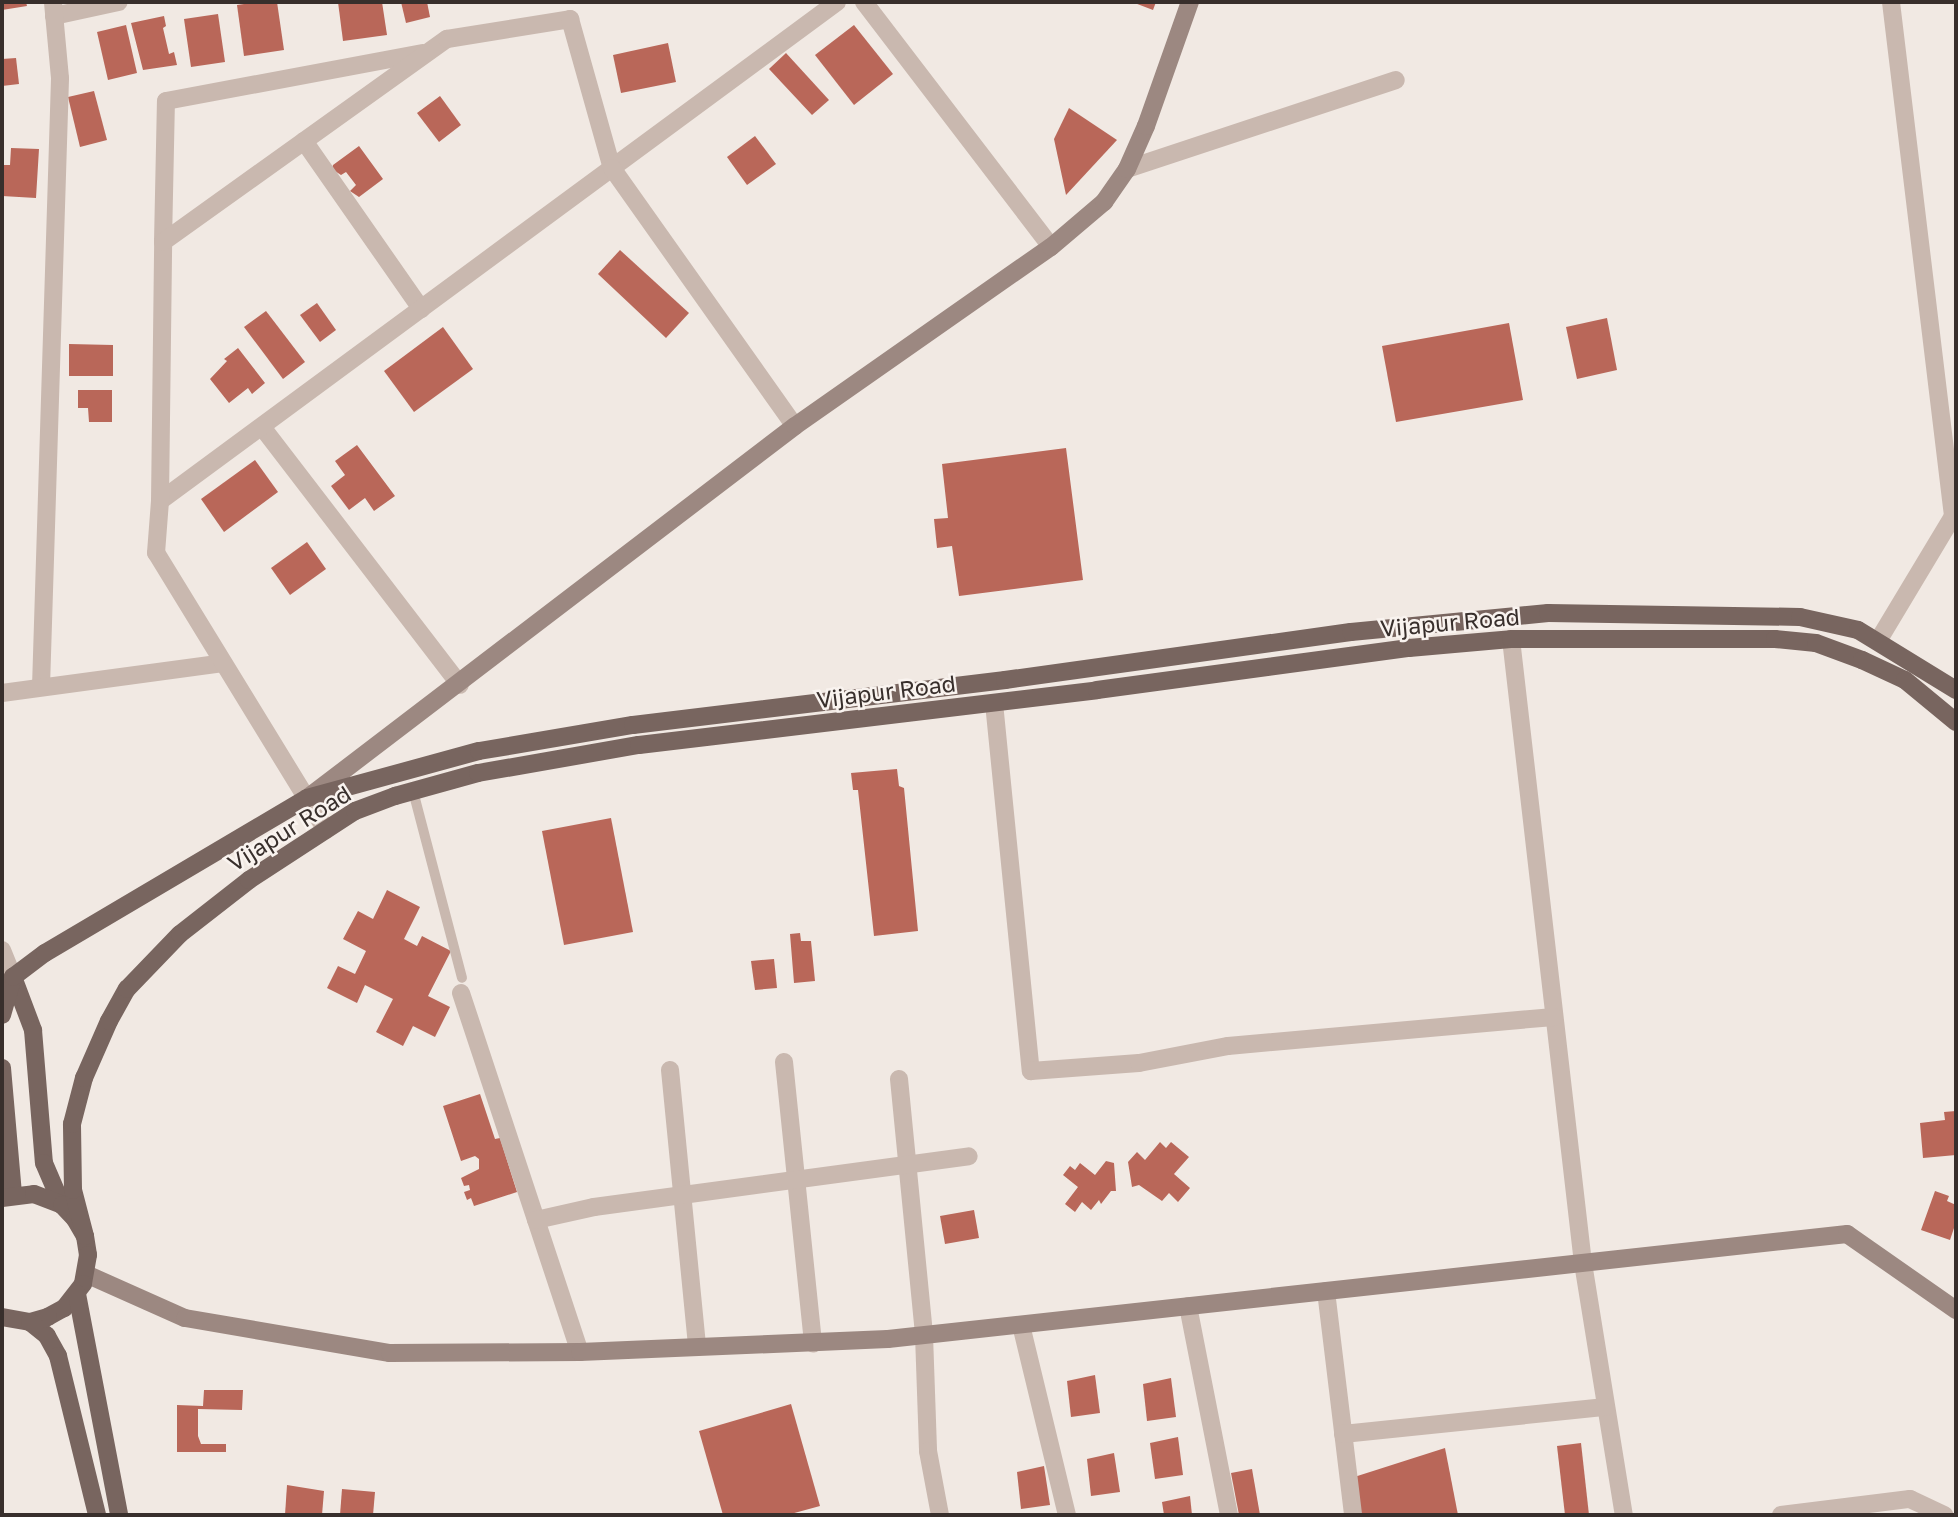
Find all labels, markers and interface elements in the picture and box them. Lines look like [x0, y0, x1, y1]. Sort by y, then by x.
street label: Vijapur Road [1379, 602, 1521, 642]
street label: Vijapur Road [815, 669, 957, 713]
street label: Vijapur Road [222, 779, 356, 877]

